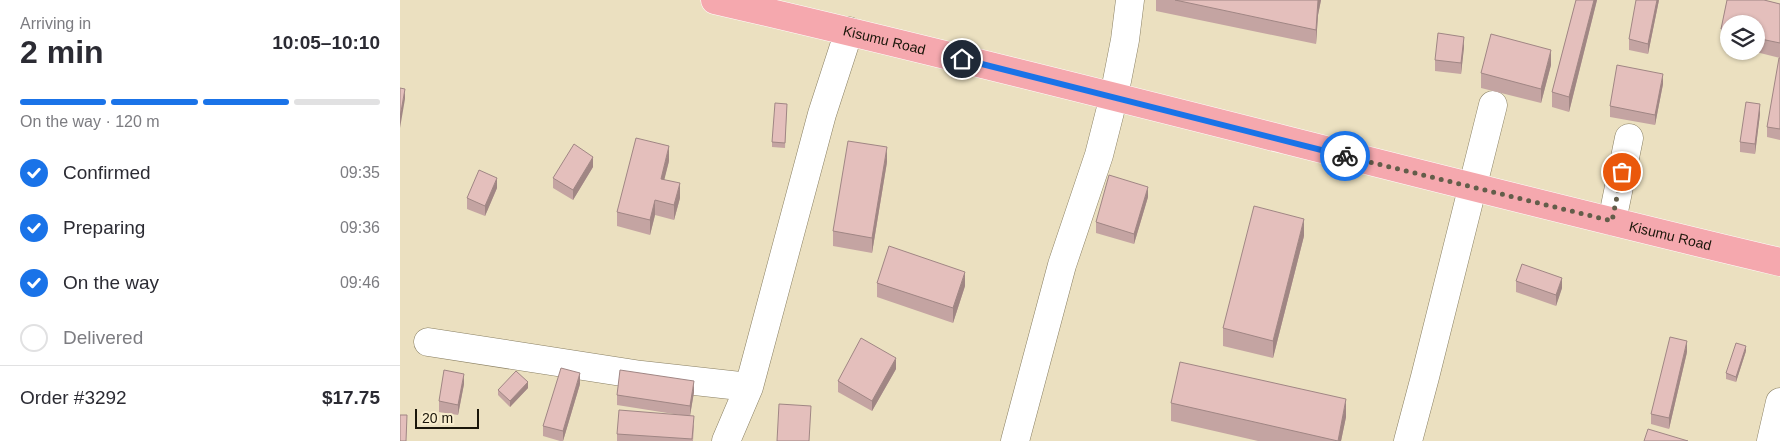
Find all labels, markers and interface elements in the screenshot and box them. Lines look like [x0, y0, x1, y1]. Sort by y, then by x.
text: Arriving in [20, 15, 91, 32]
map controls [1720, 15, 1765, 60]
button: layers [1720, 15, 1765, 60]
street label: Kisumu Road [842, 22, 927, 58]
text: 10:05–10:10 [272, 32, 380, 53]
text: 2 min [20, 34, 104, 70]
pin [941, 38, 983, 80]
icon: home [948, 45, 976, 73]
text: On the way · 120 m [20, 113, 160, 130]
courier [1320, 131, 1370, 181]
icon: bike [1331, 142, 1359, 170]
pin [1601, 151, 1643, 193]
icon: bag [1608, 158, 1636, 186]
icon: check [20, 159, 48, 187]
text: Confirmed [63, 162, 151, 183]
text: 09:35 [340, 164, 380, 181]
icon: check [20, 214, 48, 242]
text: Preparing [63, 217, 145, 238]
street label: Kisumu Road [1628, 218, 1713, 253]
text: 09:36 [340, 219, 380, 236]
icon: check [20, 269, 48, 297]
text: On the way [63, 272, 159, 293]
text: 09:46 [340, 274, 380, 291]
text: Delivered [63, 327, 143, 348]
text: Order #3292 [20, 387, 127, 408]
text: $17.75 [322, 387, 380, 408]
scale bar [415, 406, 479, 429]
text: 20 m [422, 410, 453, 426]

